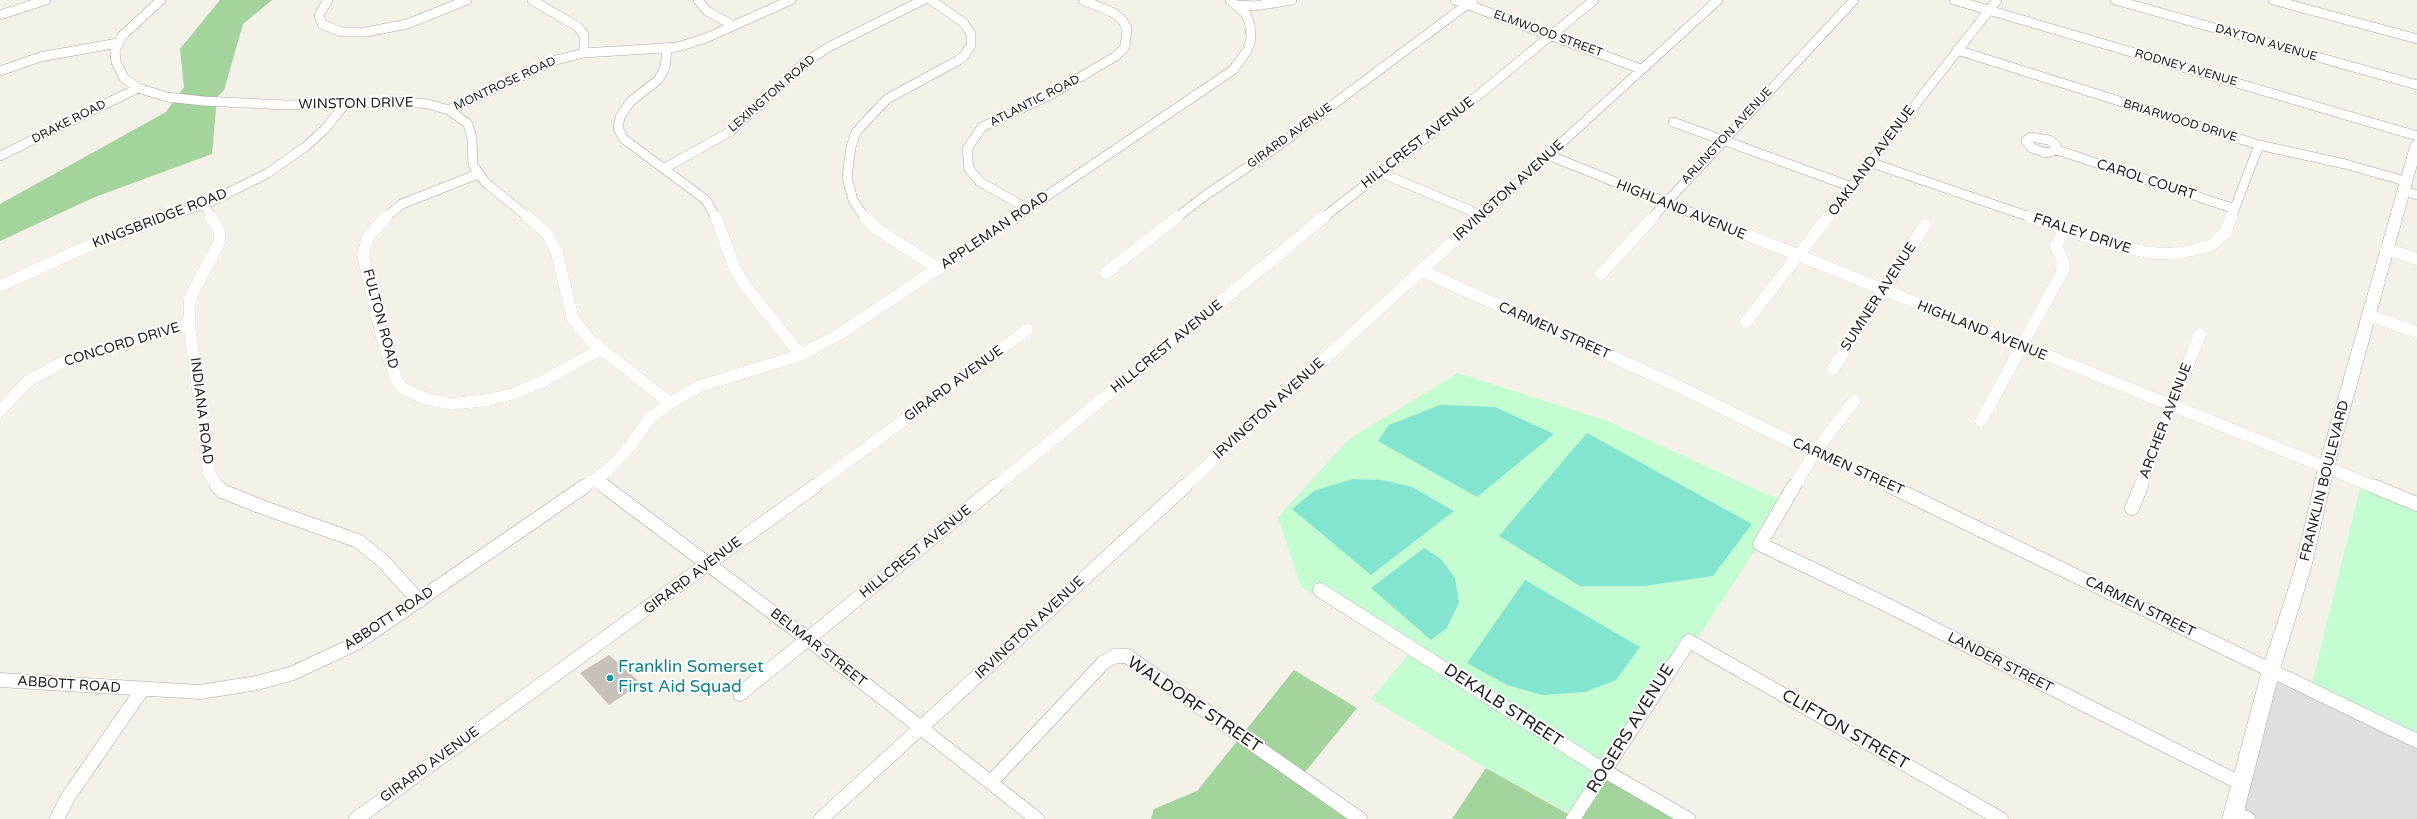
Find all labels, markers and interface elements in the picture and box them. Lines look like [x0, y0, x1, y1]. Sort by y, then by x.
street label: ELMWOOD STREET [1491, 8, 1605, 60]
street label: DAYTON AVENUE [2213, 22, 2319, 64]
street label: RODNEY AVENUE [2133, 46, 2239, 90]
street label: LEXINGTON ROAD [726, 52, 818, 136]
street label: MONTROSE ROAD [452, 54, 558, 114]
street label: ATLANTIC ROAD [988, 72, 1082, 130]
street label: ARLINGTON AVENUE [1678, 85, 1776, 187]
street label: HILLCREST AVENUE [1358, 94, 1478, 192]
street label: WINSTON DRIVE [298, 95, 414, 113]
street label: DRAKE ROAD [29, 97, 109, 147]
street label: BRIARWOOD DRIVE [2121, 97, 2239, 145]
street label: GIRARD AVENUE [1245, 100, 1335, 172]
street label: OAKLAND AVENUE [1825, 102, 1919, 220]
street label: IRVINGTON AVENUE [1450, 137, 1568, 245]
street label: CAROL COURT [2094, 156, 2198, 204]
street label: HIGHLAND AVENUE [1614, 176, 1748, 244]
street label: KINGSBRIDGE ROAD [90, 185, 230, 253]
street label: APPLEMAN ROAD [938, 188, 1052, 274]
street label: FRALEY DRIVE [2031, 210, 2133, 258]
street label: SUMNER AVENUE [1838, 240, 1920, 354]
street label: FULTON ROAD [359, 267, 401, 371]
street label: HILLCREST AVENUE [1108, 297, 1226, 397]
street label: HIGHLAND AVENUE [1915, 297, 2049, 365]
street label: CARMEN STREET [1496, 299, 1612, 363]
street label: CONCORD DRIVE [62, 319, 182, 371]
street label: GIRARD AVENUE [901, 342, 1007, 426]
street label: IRVINGTON AVENUE [1210, 355, 1328, 463]
street label: INDIANA ROAD [186, 357, 216, 465]
street label: ARCHER AVENUE [2136, 361, 2196, 481]
street label: FRANKLIN BOULEVARD [2297, 399, 2353, 563]
street label: CARMEN STREET [1790, 435, 1906, 499]
street label: HILLCREST AVENUE [857, 502, 975, 602]
street label: GIRARD AVENUE [641, 534, 745, 618]
street label: IRVINGTON AVENUE [972, 573, 1088, 683]
street label: CARMEN STREET [2082, 573, 2198, 641]
street label: ABBOTT ROAD [341, 584, 437, 654]
street label: BELMAR STREET [767, 605, 869, 691]
street label: LANDER STREET [1945, 629, 2055, 697]
street label: WALDORF STREET [1123, 653, 1265, 757]
place label: Franklin Somerset First Aid Squad [618, 658, 764, 698]
street label: DEKALB STREET [1440, 660, 1566, 752]
street label: ROGERS AVENUE [1583, 661, 1679, 797]
street label: ABBOTT ROAD [17, 673, 121, 697]
marker: Franklin Somerset First Aid Squad [605, 673, 615, 683]
street label: CLIFTON STREET [1778, 685, 1912, 775]
street label: GIRARD AVENUE [377, 723, 483, 807]

